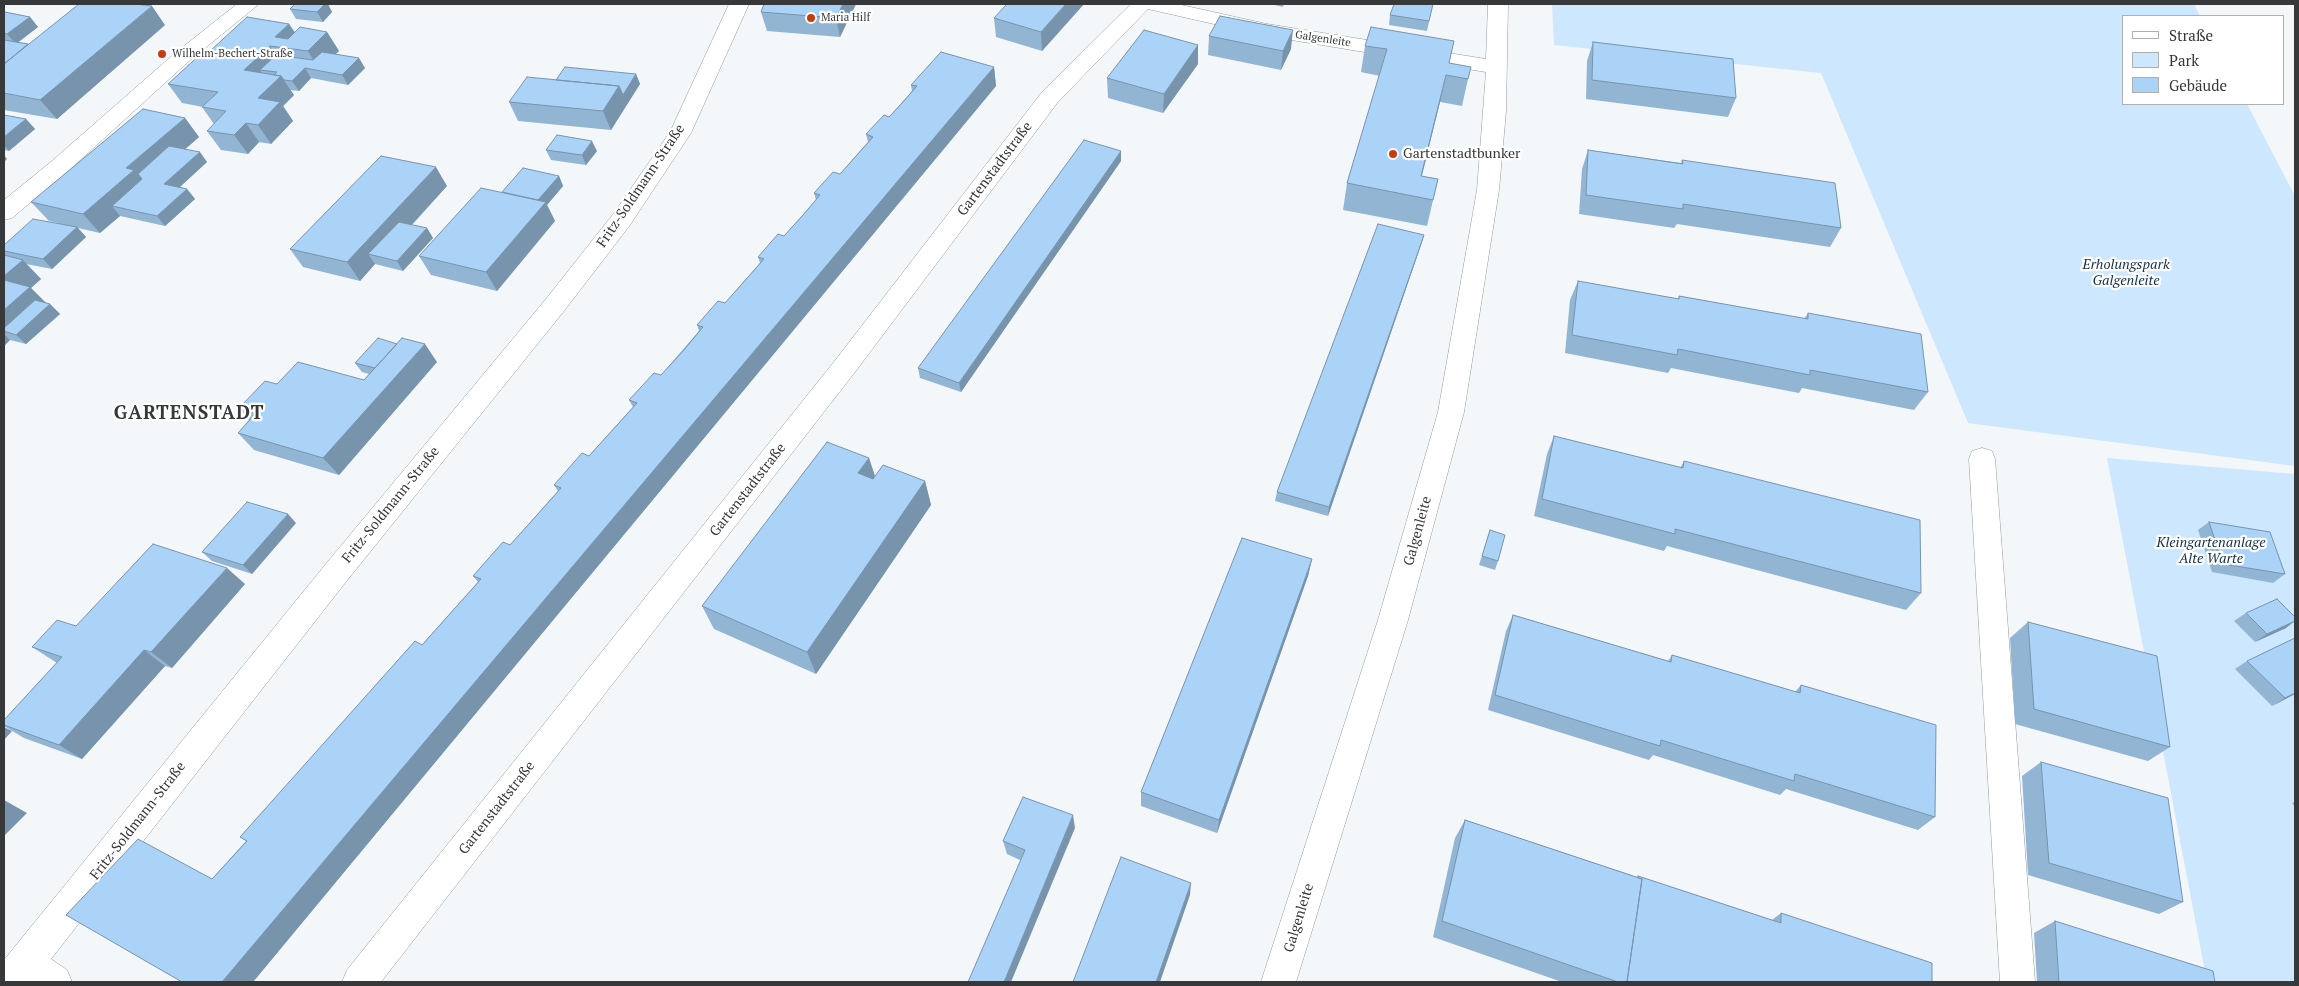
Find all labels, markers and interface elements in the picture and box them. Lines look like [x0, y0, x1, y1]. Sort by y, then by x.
place label: Maria Hilf [821, 11, 870, 25]
marker: Maria Hilf [805, 12, 817, 24]
legend [2122, 15, 2284, 105]
text: Straße [2169, 25, 2213, 45]
street label: Galgenleite [1294, 28, 1352, 50]
place label: Wilhelm-Bechert-Straße [172, 47, 293, 61]
marker: Wilhelm-Bechert-Straße [156, 48, 168, 60]
text: Park [2169, 50, 2199, 70]
text: Gebäude [2169, 75, 2227, 95]
street label: Gartenstadtstraße [954, 119, 1036, 219]
street label: Fritz-Soldmann-Straße [593, 121, 689, 251]
place label: Gartenstadtbunker [1403, 146, 1520, 162]
marker: Gartenstadtbunker [1387, 148, 1399, 160]
park label: Erholungspark Galgenleite [2082, 257, 2170, 290]
district label: GARTENSTADT [112, 403, 266, 425]
street label: Gartenstadtstraße [706, 440, 790, 540]
street label: Fritz-Soldmann-Straße [339, 443, 443, 567]
street label: Galgenleite [1401, 494, 1435, 568]
park label: Kleingartenanlage Alte Warte [2156, 535, 2266, 568]
street label: Gartenstadtstraße [455, 758, 539, 858]
street label: Fritz-Soldmann-Straße [87, 759, 189, 883]
street label: Galgenleite [1281, 881, 1317, 955]

